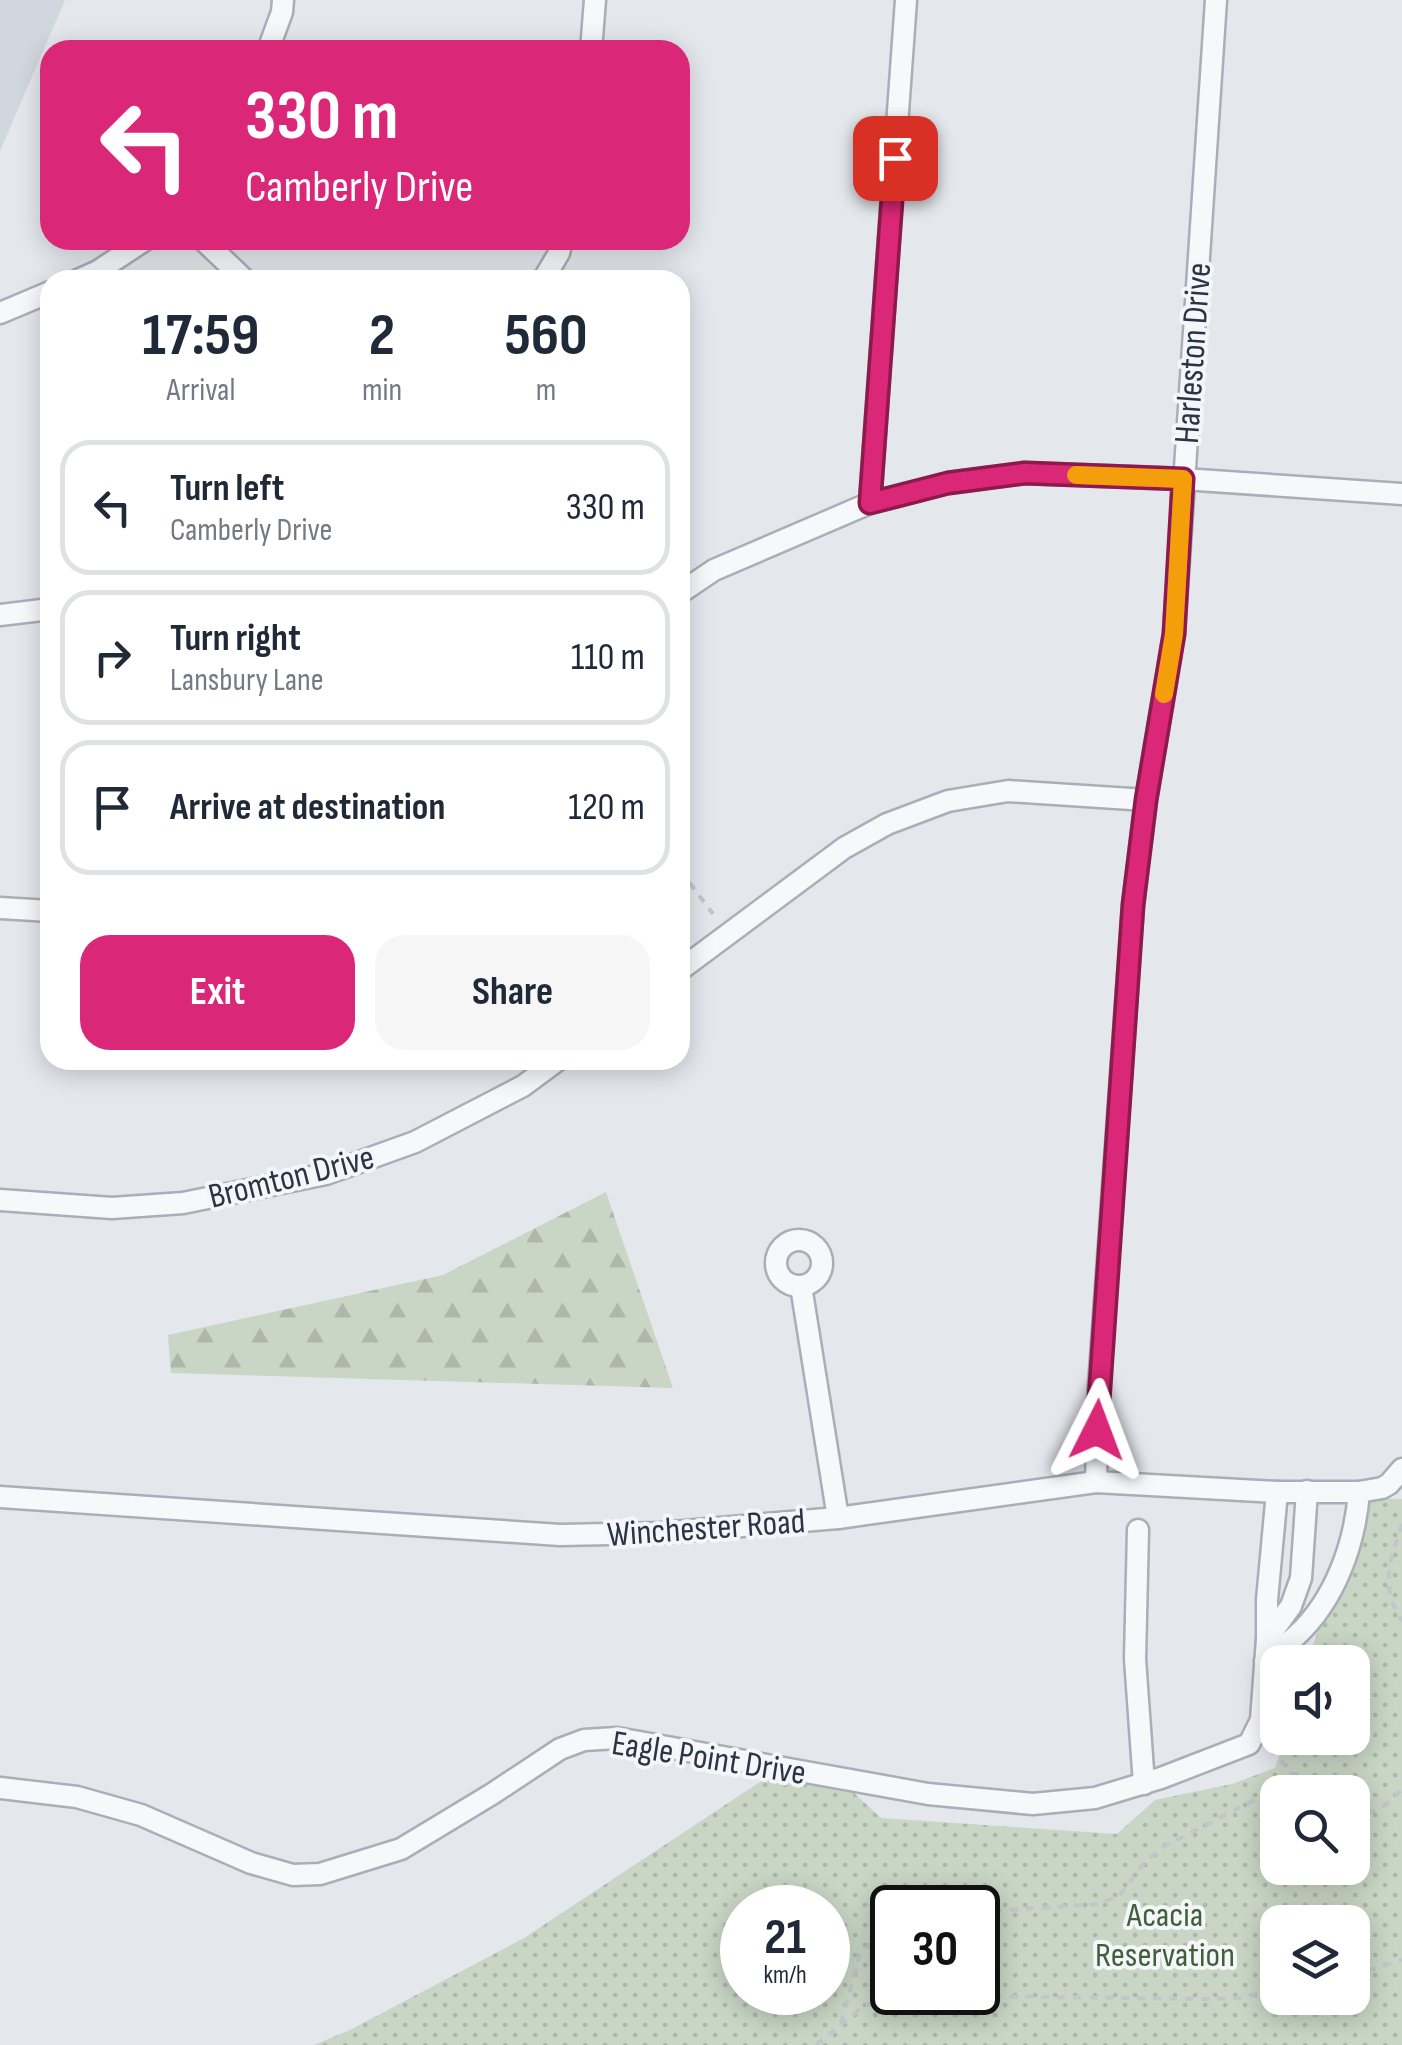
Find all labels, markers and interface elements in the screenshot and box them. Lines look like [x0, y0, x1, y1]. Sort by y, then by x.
text: 330 m [245, 75, 398, 159]
icon: left [80, 80, 210, 210]
pin [853, 116, 938, 201]
icon: arrive [868, 131, 923, 186]
text: Camberly Drive [245, 160, 473, 215]
street label: Harleston Drive [1166, 261, 1221, 445]
text: 17:59 [142, 300, 260, 372]
text: 2 [369, 300, 395, 372]
text: 560 [504, 300, 588, 372]
text: Arrival [167, 371, 235, 410]
text: min [362, 371, 402, 410]
text: m [536, 371, 556, 410]
text: Turn left [170, 466, 284, 511]
icon: left [85, 480, 140, 535]
text: 330 m [566, 485, 645, 530]
text: Camberly Drive [170, 511, 332, 550]
text: Turn right [170, 616, 301, 661]
icon: right [85, 630, 140, 685]
text: 110 m [571, 635, 645, 680]
text: Lansbury Lane [170, 661, 324, 700]
icon: arrive [85, 780, 140, 835]
text: Arrive at destination [170, 785, 445, 830]
text: 120 m [568, 785, 645, 830]
button: Exit [80, 935, 355, 1050]
button: Share [375, 935, 650, 1050]
street label: Bromton Drive [204, 1136, 379, 1219]
position arrow [1045, 1378, 1149, 1482]
street label: Winchester Road [606, 1500, 807, 1557]
map controls [1260, 1645, 1370, 2015]
button: sound [1260, 1645, 1370, 1755]
street label: Eagle Point Drive [609, 1722, 809, 1795]
button: search [1260, 1775, 1370, 1885]
speed limit sign: 30 [870, 1885, 1000, 2015]
park label: Acacia Reservation [1095, 1894, 1235, 1977]
button: layers [1260, 1905, 1370, 2015]
text: 21 [764, 1908, 806, 1968]
text: km/h [763, 1960, 807, 1991]

